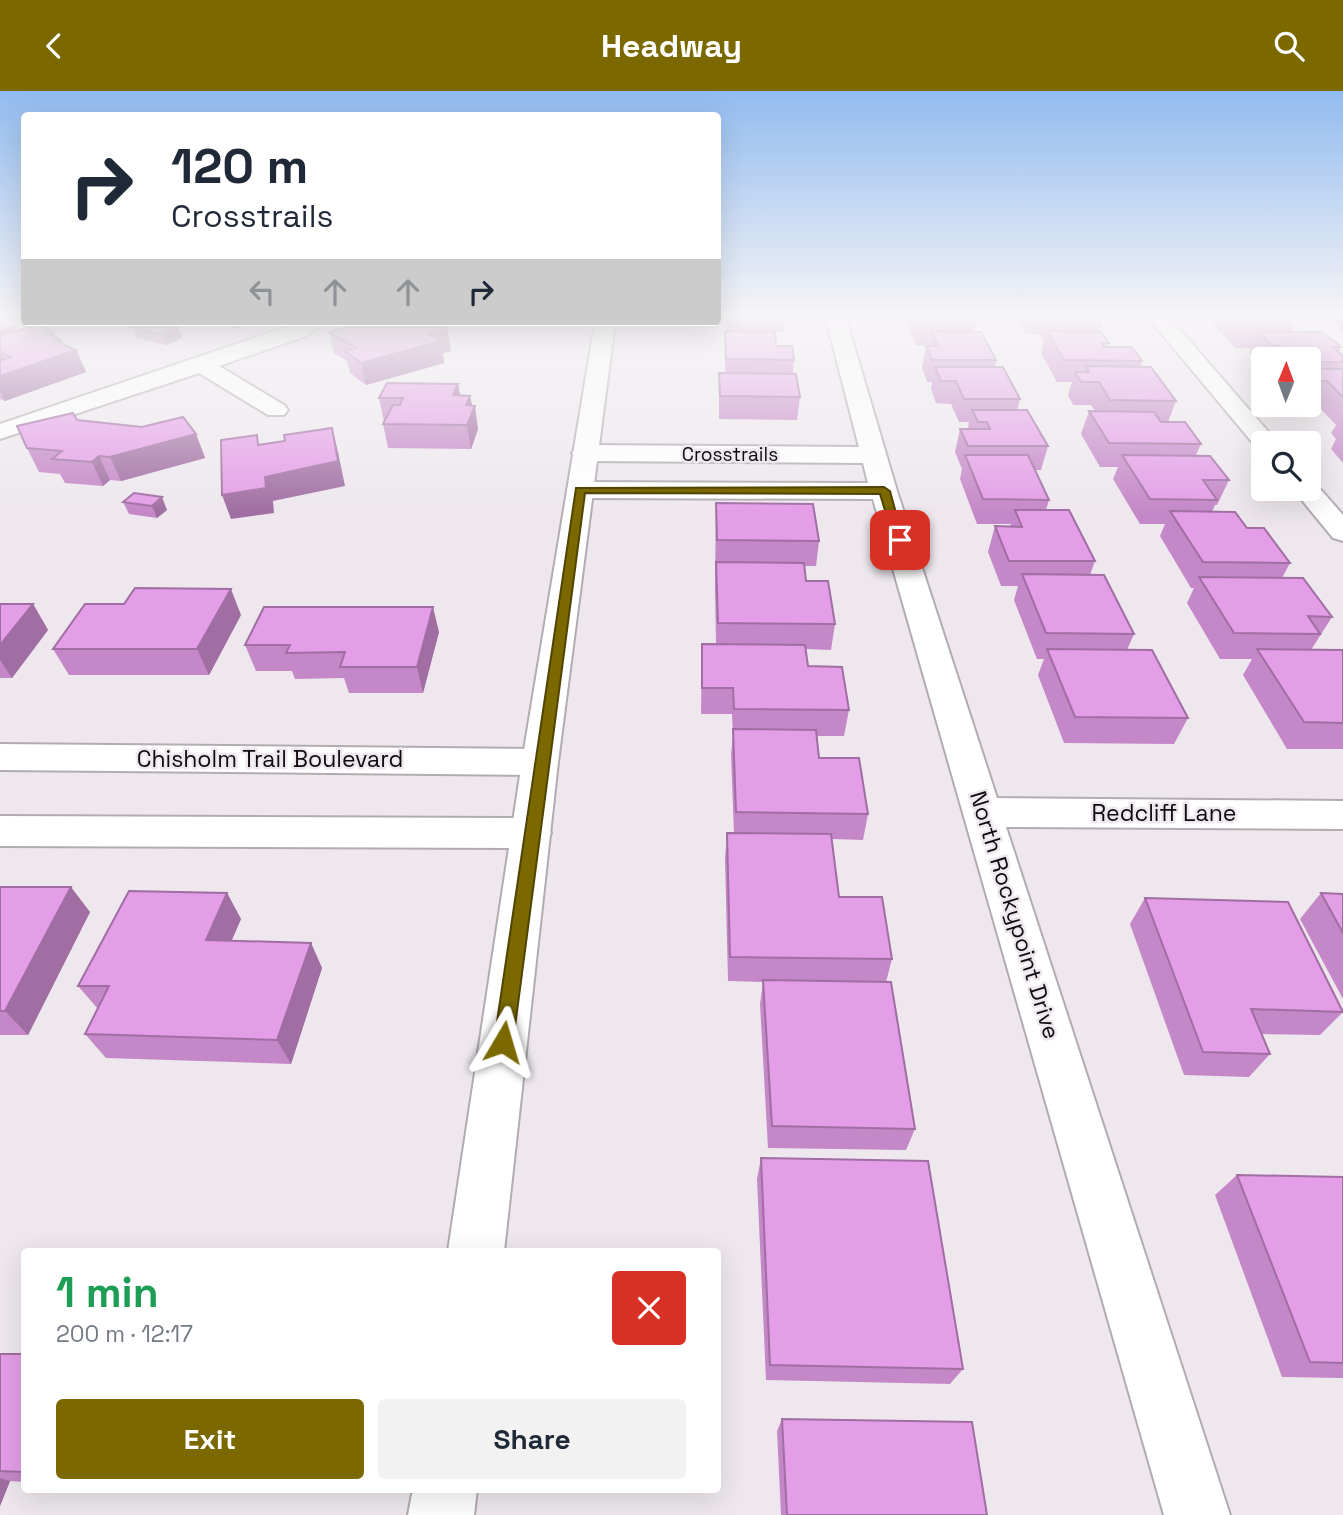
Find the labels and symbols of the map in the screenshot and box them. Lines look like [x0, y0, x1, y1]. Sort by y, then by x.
north arrow [1251, 347, 1321, 417]
street label: Crosstrails [682, 442, 778, 467]
pin [870, 510, 930, 570]
street label: Chisholm Trail Boulevard [137, 744, 403, 774]
street label: North Rockypoint Drive [963, 787, 1067, 1043]
street label: Redcliff Lane [1092, 798, 1236, 828]
position arrow [466, 1005, 540, 1079]

